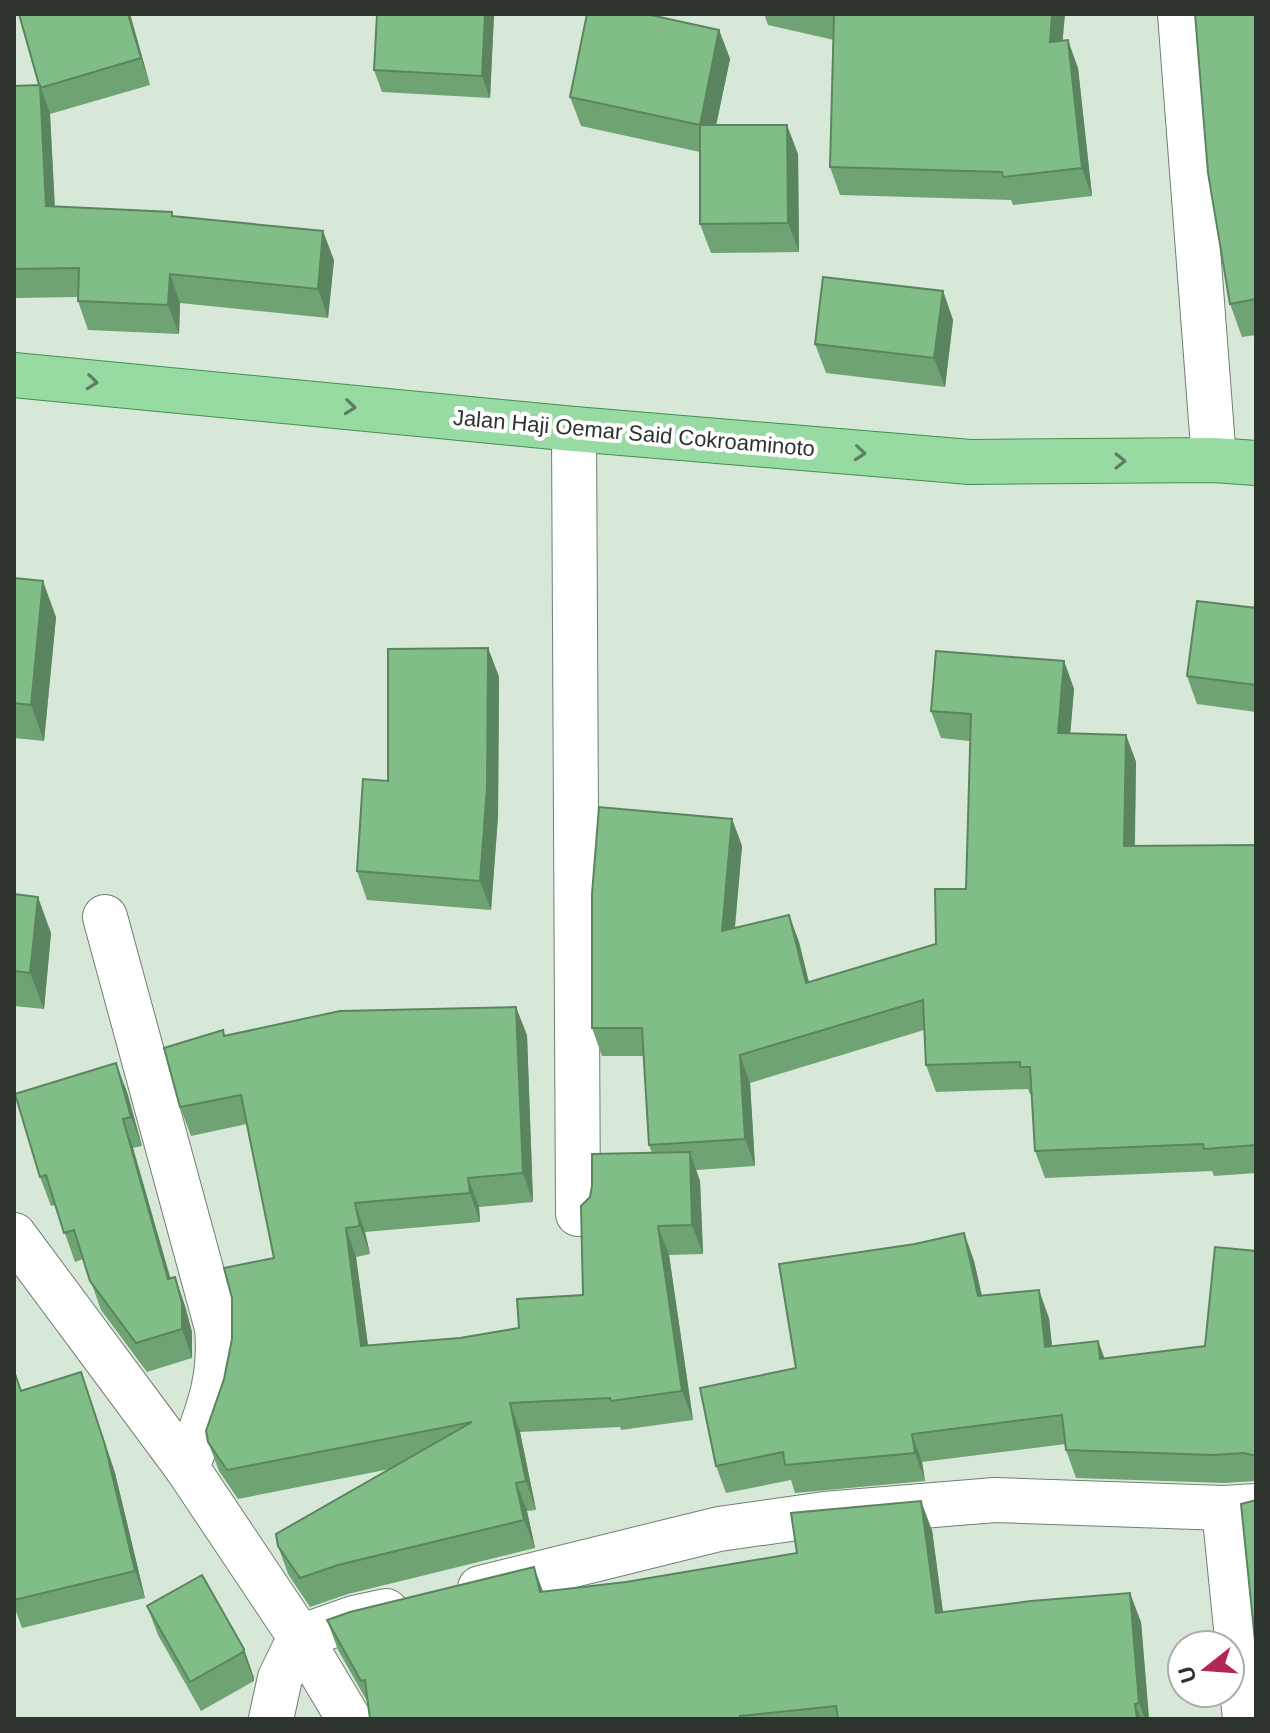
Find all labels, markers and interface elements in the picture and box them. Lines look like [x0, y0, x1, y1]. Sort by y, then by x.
one-way arrow [86, 374, 99, 391]
one-way arrow [344, 399, 357, 416]
street label: Jalan Haji Oemar Said Cokroaminoto [452, 405, 816, 461]
one-way arrow [854, 444, 867, 461]
one-way arrow [1114, 452, 1127, 470]
north arrow [1166, 1629, 1246, 1709]
text: U [1173, 1663, 1202, 1686]

